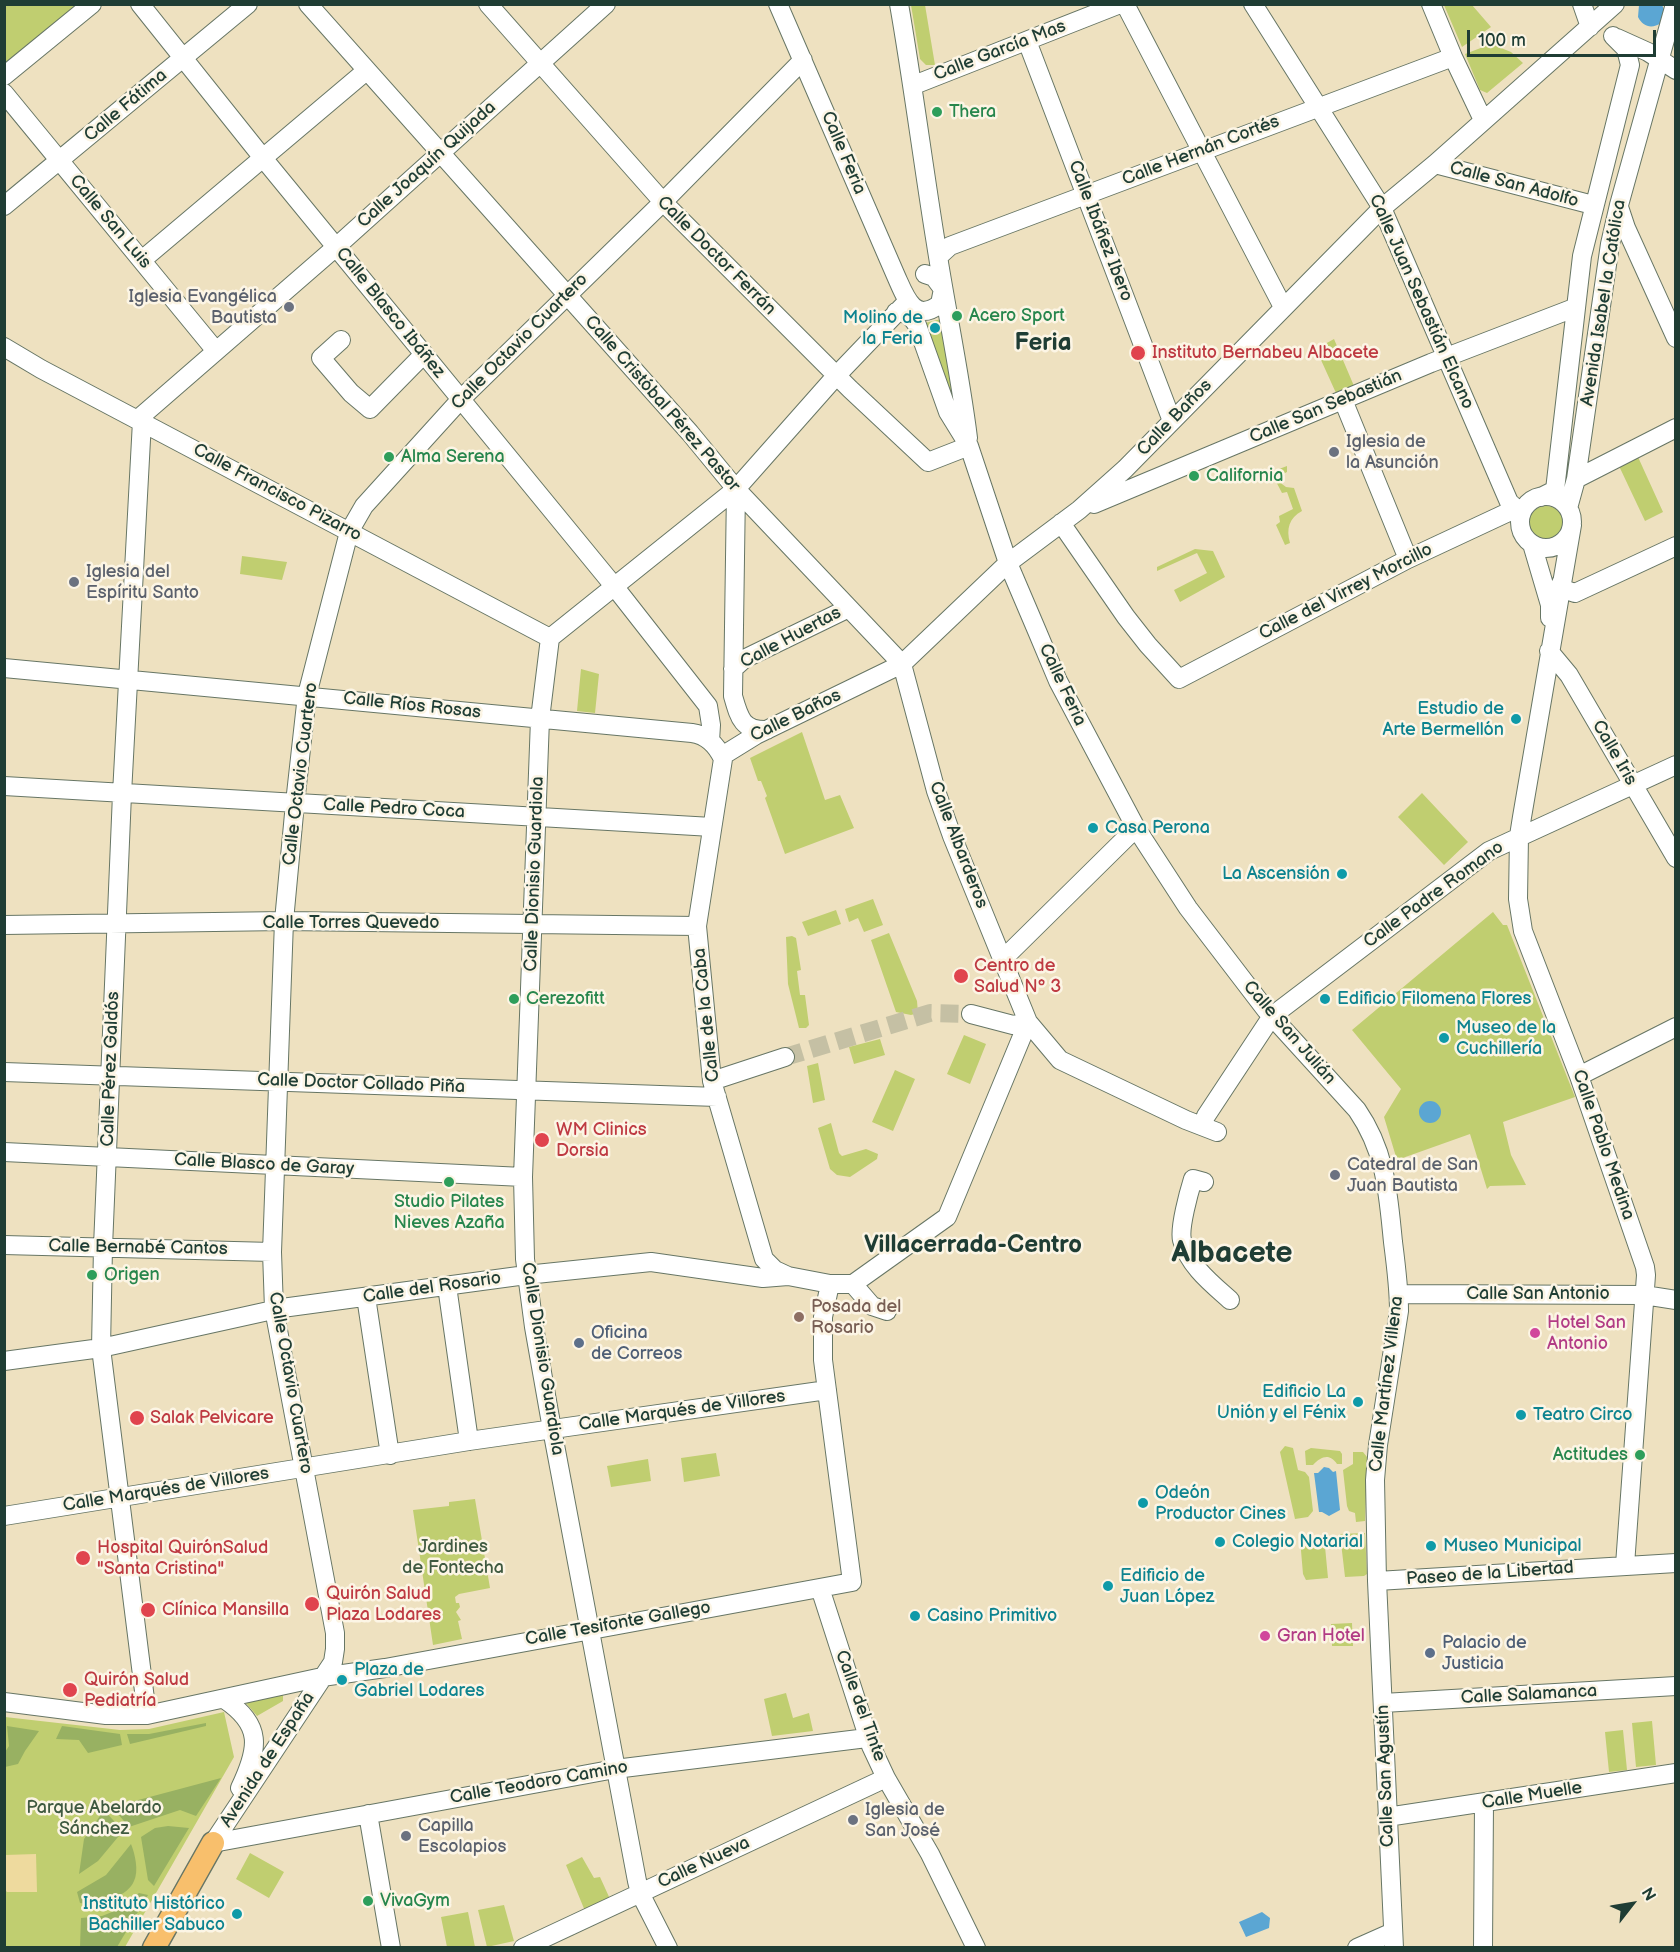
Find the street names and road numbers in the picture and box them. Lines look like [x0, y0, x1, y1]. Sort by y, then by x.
street label: Calle García Mas [931, 16, 1069, 86]
street label: Calle Fátima [80, 65, 172, 147]
street label: Calle Joaquín Quijada [353, 97, 501, 233]
street label: Calle Feria [816, 108, 870, 198]
street label: Calle Hernán Cortés [1119, 111, 1283, 191]
street label: Calle Ibáñez Ibero [1063, 157, 1137, 305]
street label: Calle San Adolfo [1447, 157, 1581, 213]
street label: Calle San Luis [64, 171, 156, 273]
street label: Calle Juan Sebastián Elcano [1364, 191, 1478, 413]
street label: Calle Doctor Ferrán [652, 192, 780, 320]
street label: Avenida Isabel la Católica [1577, 198, 1631, 408]
street label: Calle Blasco Ibáñez [331, 243, 449, 383]
street label: Calle Octavio Cuartero [447, 269, 593, 415]
street label: Calle Cristóbal Pérez Pastor [580, 311, 744, 497]
street label: Calle San Sebastián [1247, 365, 1405, 449]
street label: Calle Baños [1133, 375, 1217, 461]
street label: Calle Francisco Pizarro [189, 439, 365, 547]
street label: Calle del Virrey Morcillo [1256, 539, 1436, 645]
street label: Calle Huertas [737, 602, 845, 674]
street label: Calle Feria [1034, 640, 1090, 730]
street label: Calle Octavio Cuartero [279, 681, 323, 867]
street label: Calle Baños [747, 685, 845, 747]
street label: Calle Ríos Rosas [342, 688, 482, 724]
street label: Calle Iris [1587, 717, 1641, 789]
street label: Calle Dionisio Guardiola [521, 776, 549, 972]
street label: Calle Albarderos [924, 779, 992, 911]
street label: Calle Pedro Coca [323, 794, 465, 824]
street label: Calle Padre Romano [1360, 837, 1508, 953]
street label: Calle Torres Quevedo [263, 912, 439, 934]
street label: Calle de la Caba [689, 947, 725, 1083]
street label: Calle San Julián [1238, 977, 1340, 1089]
street label: Calle Pérez Galdós [97, 991, 125, 1147]
street label: Calle Pablo Medina [1567, 1067, 1639, 1223]
street label: Calle Doctor Collado Piña [257, 1070, 465, 1098]
street label: Calle Blasco de Garay [173, 1149, 355, 1181]
street label: Calle Bernabé Cantos [48, 1236, 228, 1260]
street label: Calle Dionisio Guardiola [516, 1261, 568, 1457]
street label: Calle del Rosario [362, 1268, 502, 1308]
street label: Calle San Antonio [1466, 1283, 1610, 1305]
street label: Calle Octavio Cuartero [263, 1290, 317, 1476]
street label: Calle Martínez Villena [1365, 1295, 1409, 1473]
street label: Calle Marqués de Villores [577, 1386, 787, 1436]
street label: Calle Marqués de Villores [61, 1463, 271, 1517]
street label: Paseo de la Libertad [1406, 1557, 1574, 1591]
street label: Calle Tesifonte Gallego [524, 1597, 712, 1651]
street label: Calle del Tinte [830, 1648, 890, 1764]
street label: Calle Salamanca [1460, 1681, 1598, 1709]
street label: Avenida de España [216, 1688, 320, 1832]
street label: Calle San Agustín [1373, 1704, 1399, 1848]
street label: Calle Teodoro Camino [448, 1757, 630, 1809]
street label: Calle Muelle [1480, 1777, 1584, 1815]
street label: Calle Nueva [654, 1832, 754, 1894]

